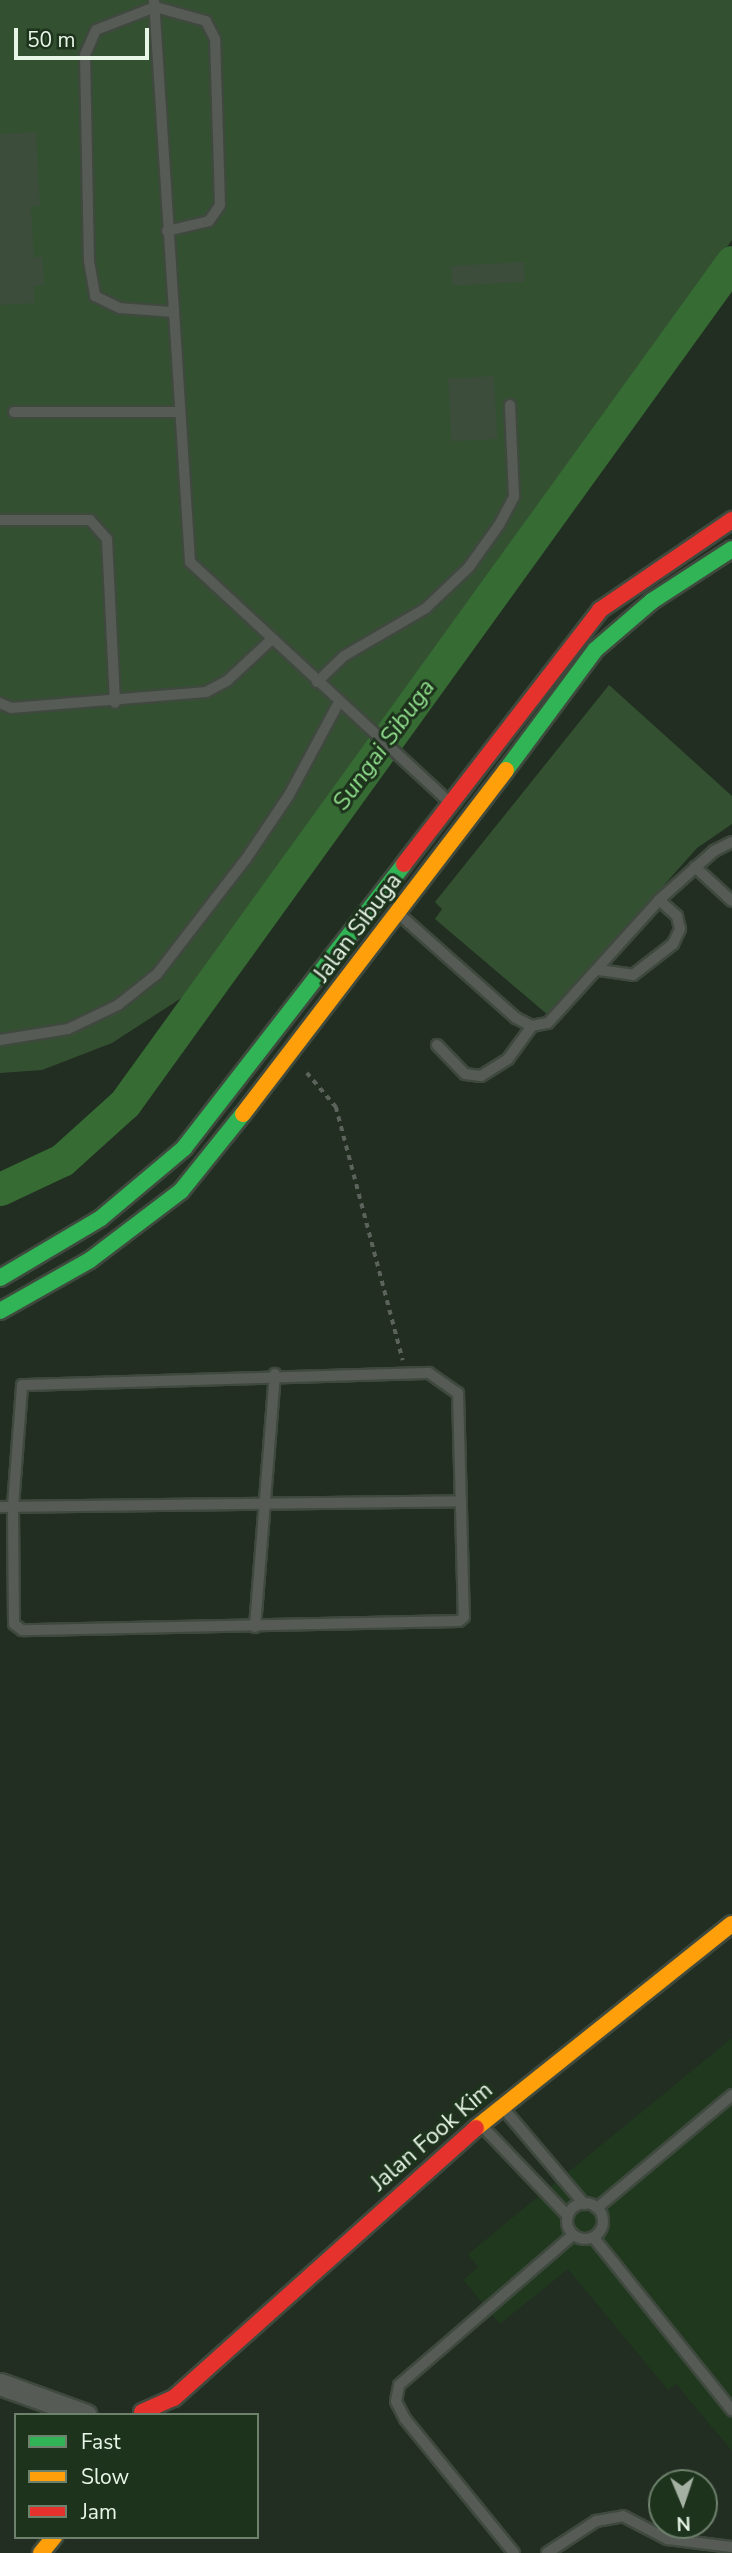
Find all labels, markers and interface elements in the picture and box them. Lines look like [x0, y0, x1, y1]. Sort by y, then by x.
scale bar [18, 14, 152, 58]
text: 50 m [27, 26, 76, 54]
water label: Sungai Sibuga [327, 674, 441, 816]
street label: Jalan Sibuga [308, 868, 408, 988]
street label: Jalan Fook Kim [366, 2077, 498, 2197]
legend [14, 2413, 259, 2539]
text: Fast [81, 2428, 121, 2456]
text: Slow [81, 2463, 129, 2491]
north arrow [648, 2469, 718, 2539]
text: Jam [81, 2498, 117, 2526]
text: N [676, 2510, 691, 2536]

